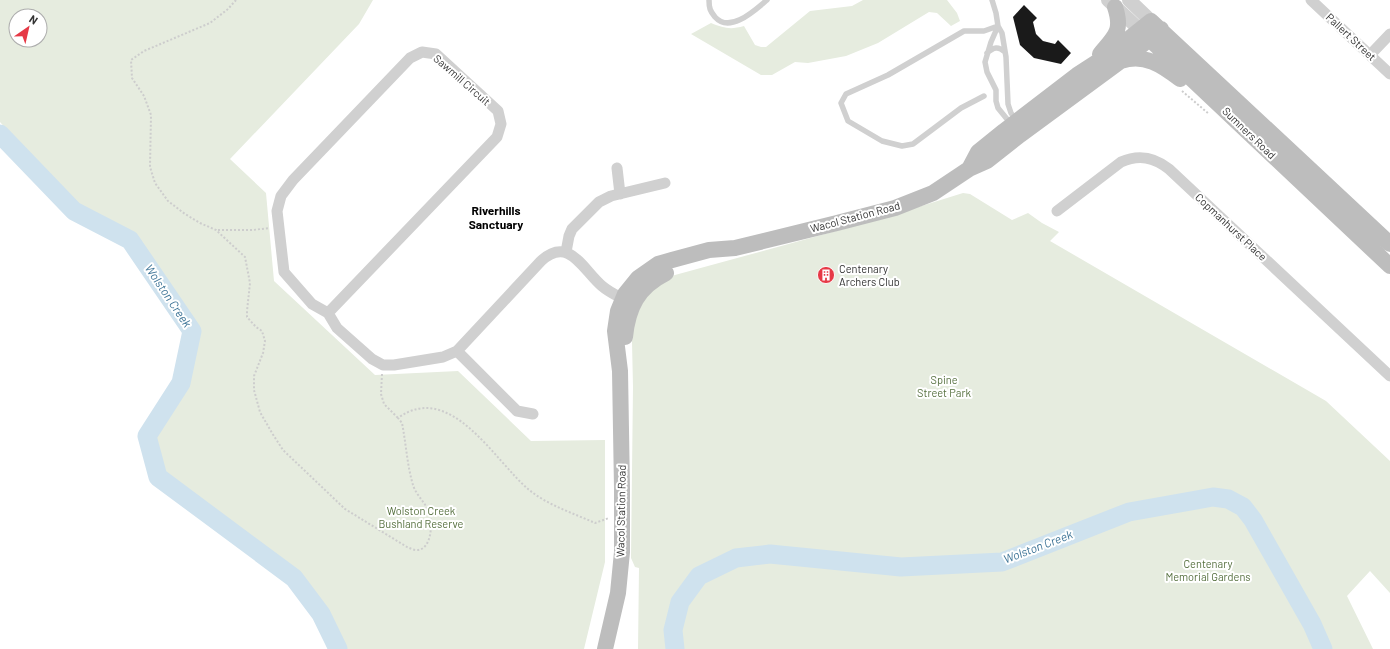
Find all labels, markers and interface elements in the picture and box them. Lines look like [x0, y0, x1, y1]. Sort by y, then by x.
north arrow [8, 8, 48, 48]
street label: Pallert Street [1324, 10, 1379, 63]
text: N [27, 12, 41, 27]
street label: Sawmill Circuit [431, 51, 493, 108]
street label: Sumners Road [1220, 104, 1279, 161]
street label: Copmanhurst Place [1193, 190, 1270, 263]
street label: Wacol Station Road [809, 198, 901, 235]
district label: Riverhills Sanctuary [469, 203, 523, 231]
water label: Wolston Creek [143, 261, 195, 330]
place label: Centenary Archers Club [839, 262, 900, 288]
building icon: Centenary Archers Club [816, 265, 836, 285]
park label: Spine Street Park [917, 373, 971, 399]
street label: Wacol Station Road [613, 465, 628, 557]
park label: Wolston Creek Bushland Reserve [379, 504, 464, 530]
water label: Wolston Creek [1001, 526, 1074, 566]
park label: Centenary Memorial Gardens [1165, 557, 1251, 583]

